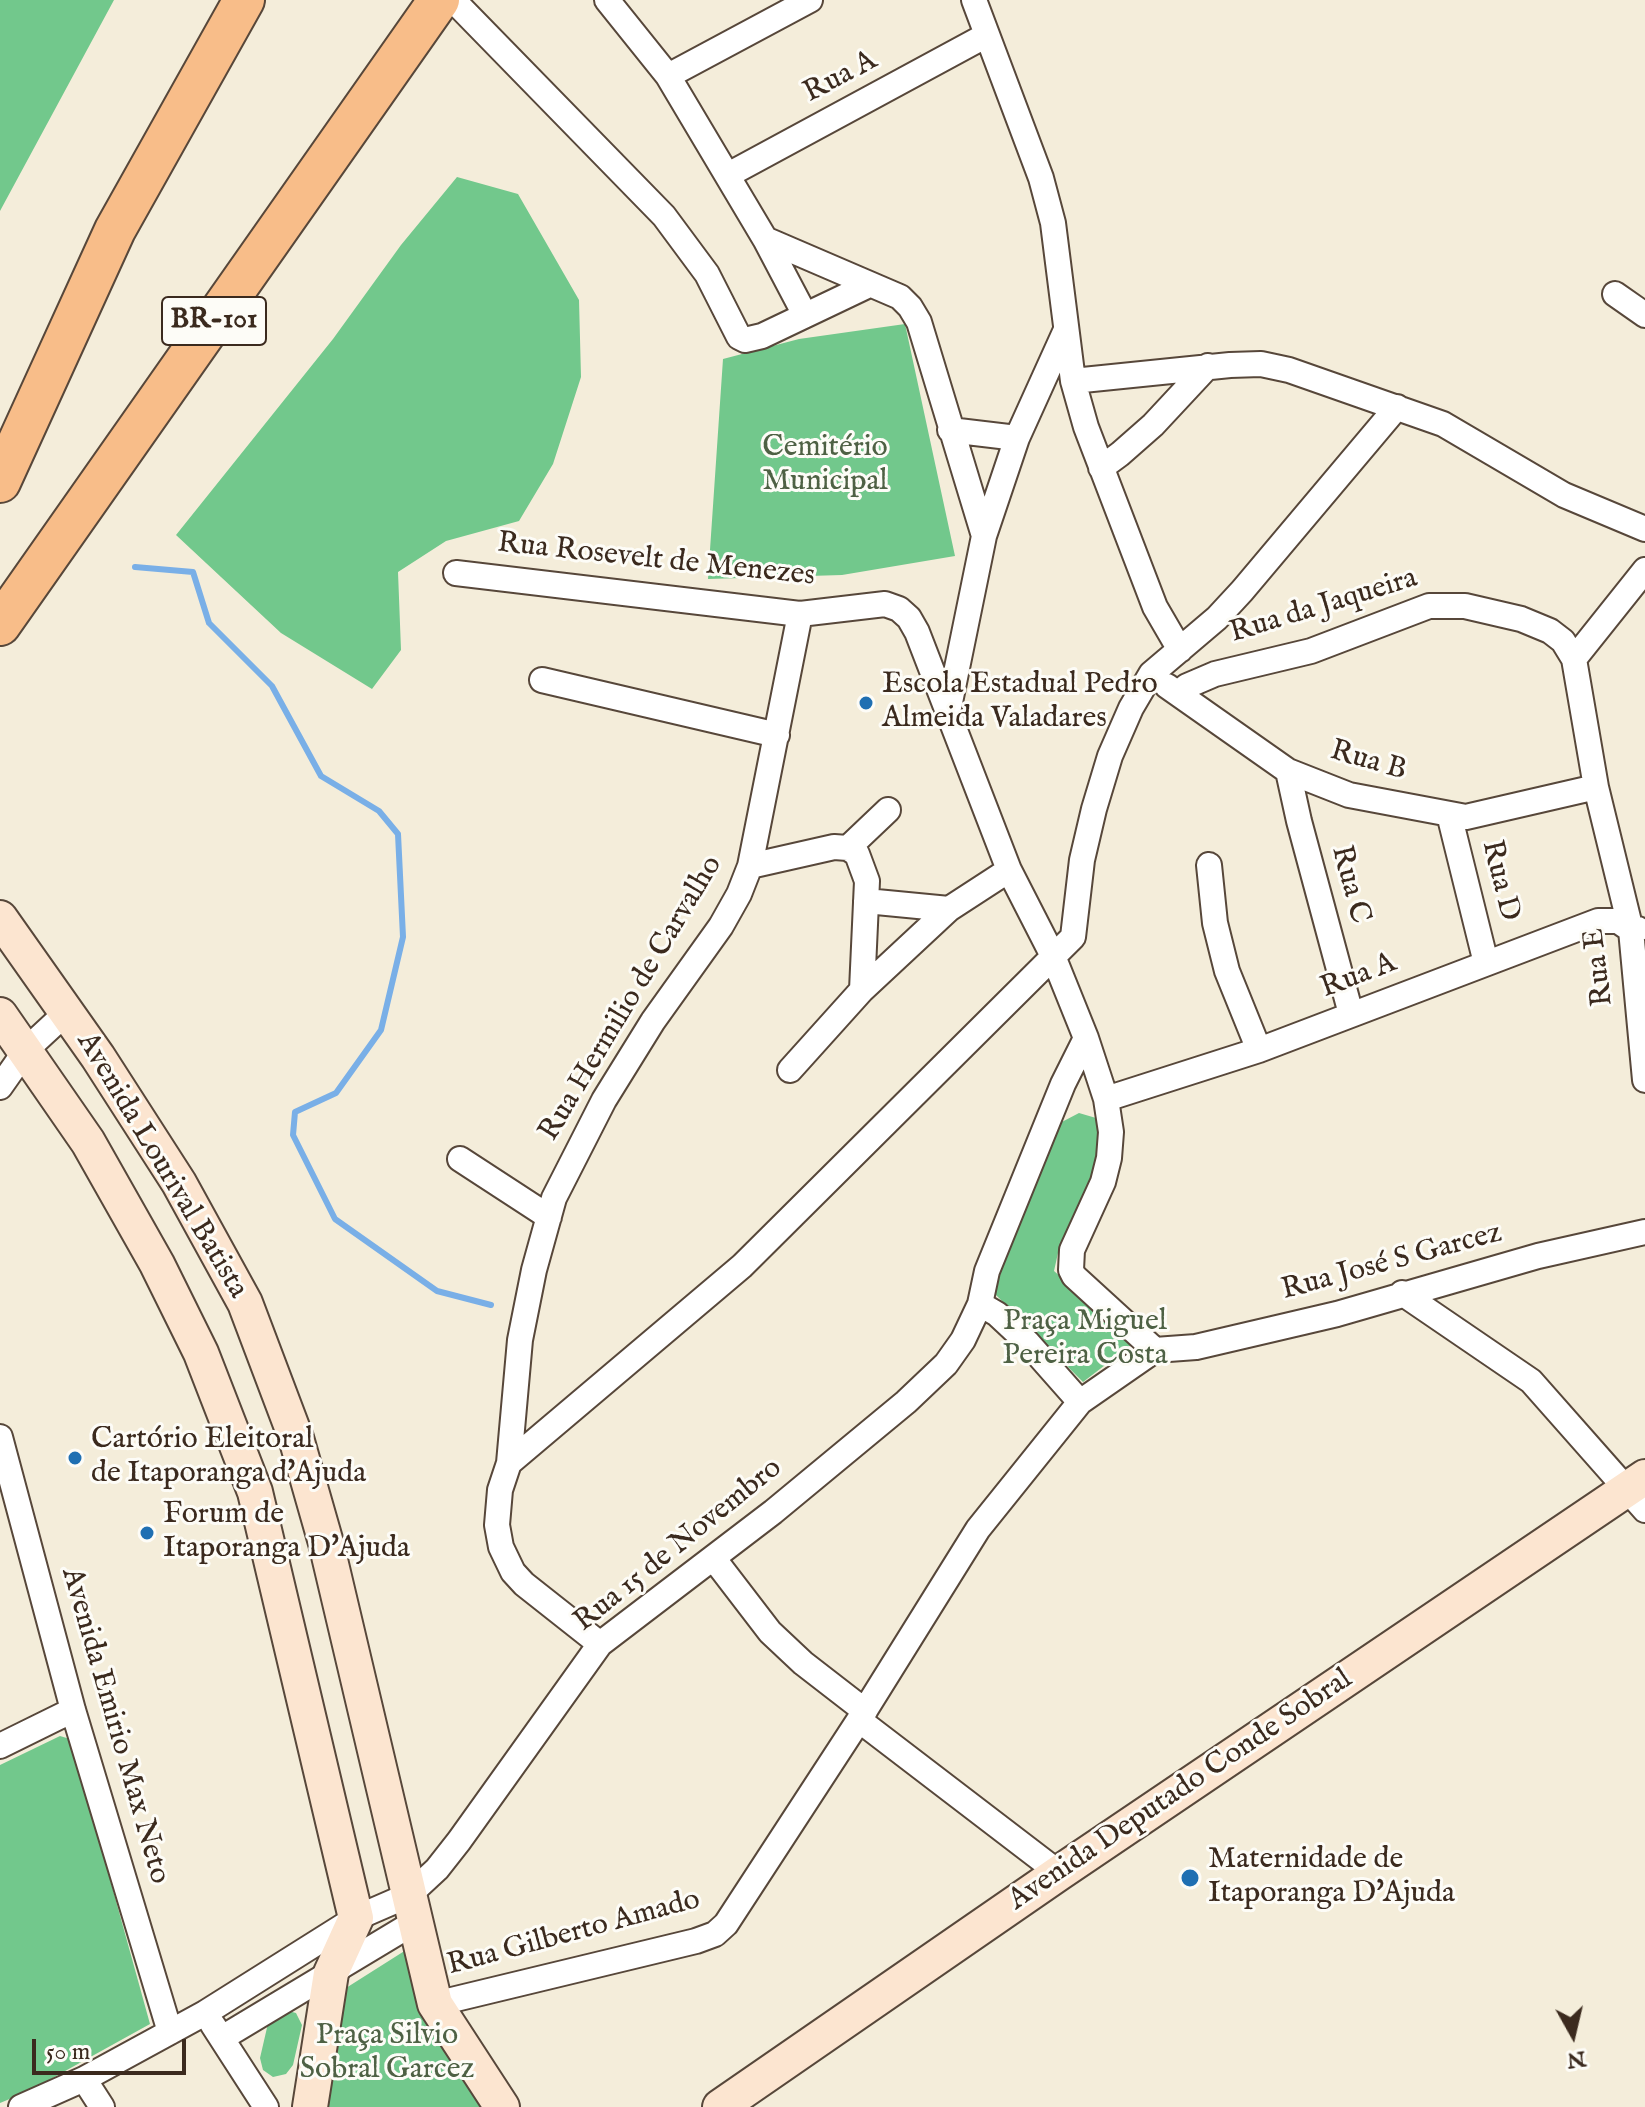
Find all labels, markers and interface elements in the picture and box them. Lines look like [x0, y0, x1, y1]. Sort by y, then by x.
street label: Rua A [798, 44, 884, 112]
road number: BR-101 [162, 297, 266, 345]
park label: Cemitério Municipal [762, 431, 888, 502]
street label: Rua Rosevelt de Menezes [496, 526, 816, 596]
street label: Rua da Jaqueira [1226, 561, 1422, 653]
place label: Escola Estadual Pedro Almeida Valadares [882, 668, 1158, 738]
marker: Escola Estadual Pedro Almeida Valadares [857, 694, 875, 712]
street label: Rua B [1326, 734, 1410, 790]
street label: Rua D [1472, 837, 1526, 925]
street label: Rua C [1321, 842, 1377, 928]
street label: Rua Hermilio de Carvalho [533, 850, 731, 1148]
street label: Rua E [1577, 926, 1623, 1008]
street label: Rua A [1316, 946, 1402, 1008]
street label: Avenida Lourival Batista [67, 1026, 255, 1306]
street label: Rua José S Garcez [1278, 1216, 1506, 1310]
park label: Praça Miguel Pereira Costa [1002, 1305, 1168, 1376]
place label: Cartório Eleitoral de Itaporanga d'Ajuda [91, 1423, 366, 1494]
marker: Cartório Eleitoral de Itaporanga d'Ajuda [66, 1449, 84, 1467]
street label: Rua 15 de Novembro [568, 1451, 790, 1641]
place label: Forum de Itaporanga D'Ajuda [163, 1498, 410, 1568]
marker: Forum de Itaporanga D'Ajuda [138, 1524, 156, 1542]
street label: Avenida Emirio Max Neto [52, 1564, 176, 1888]
street label: Avenida Deputado Conde Sobral [1002, 1662, 1360, 1920]
place label: Maternidade de Itaporanga D'Ajuda [1208, 1843, 1455, 1914]
marker: Maternidade de Itaporanga D'Ajuda [1179, 1867, 1201, 1889]
street label: Rua Gilberto Amado [444, 1883, 704, 1985]
north arrow [1533, 1995, 1613, 2075]
park label: Praça Silvio Sobral Garcez [300, 2019, 474, 2090]
scale bar [36, 2023, 190, 2073]
text: 50 m [46, 2037, 90, 2068]
text: N [1565, 2044, 1588, 2074]

